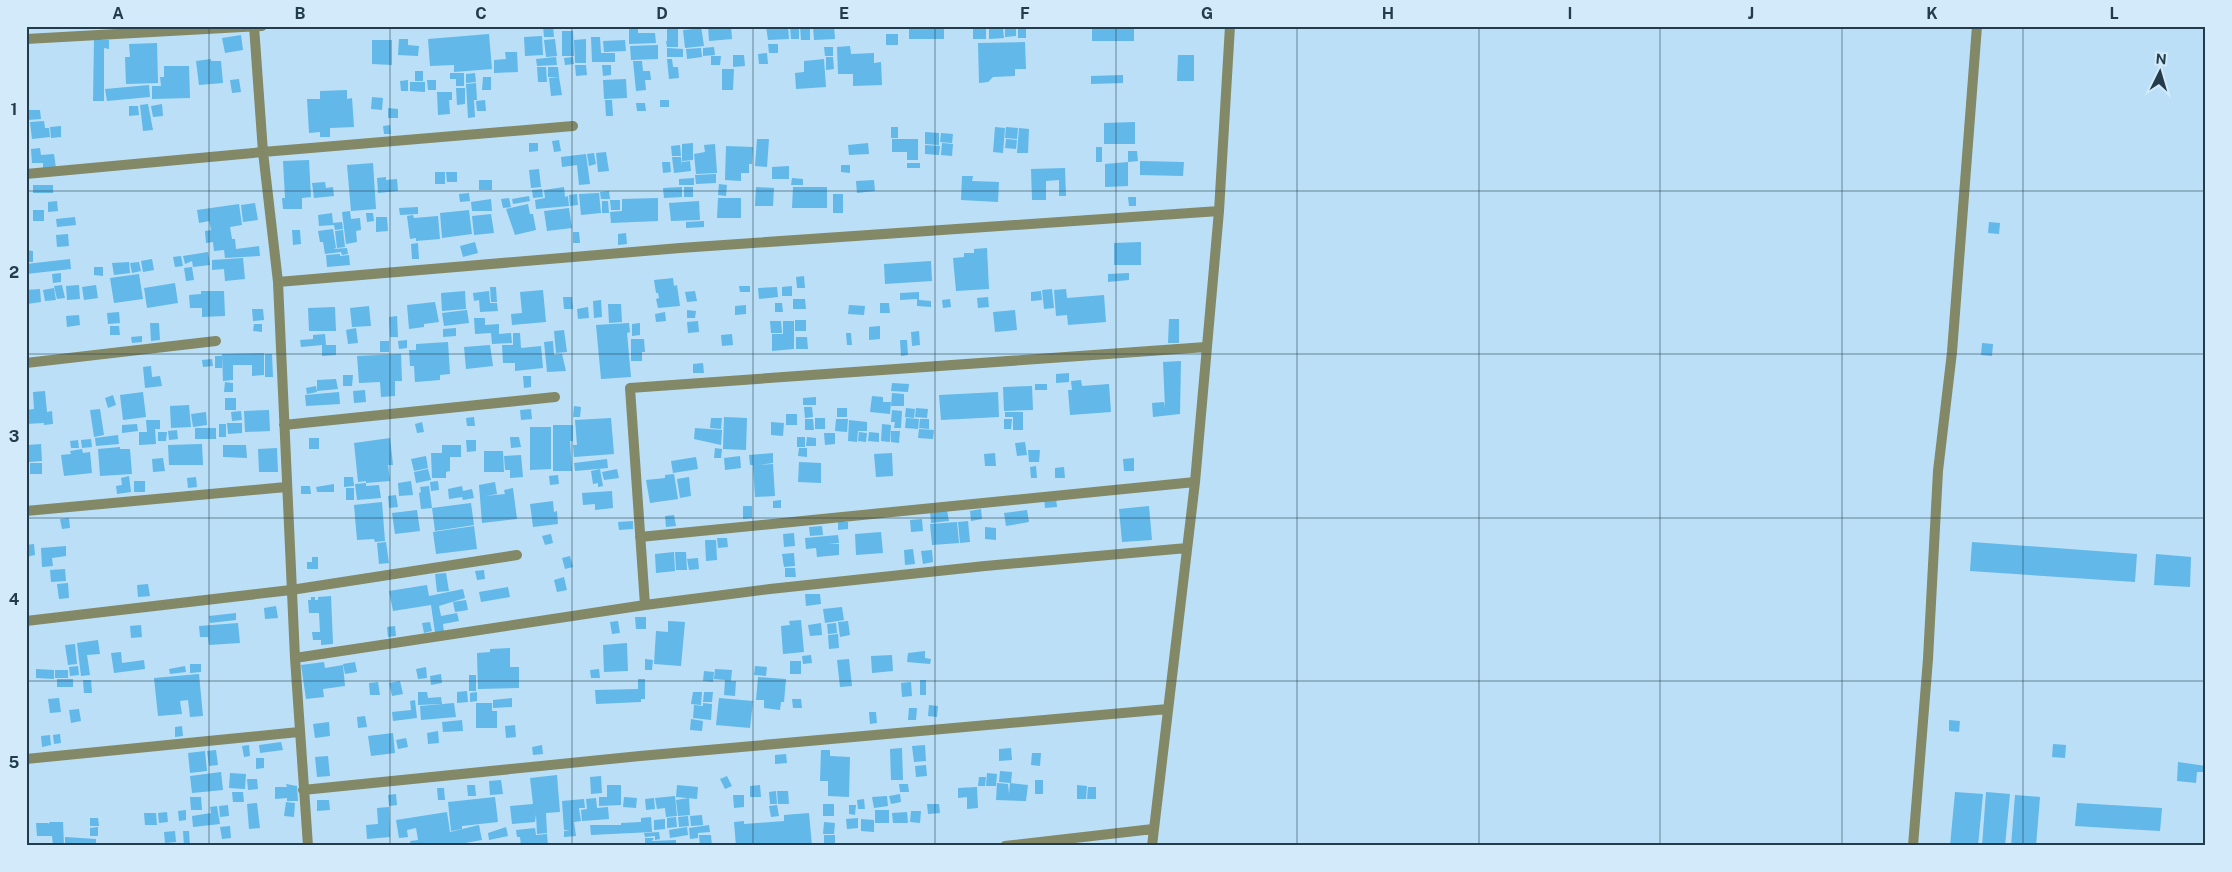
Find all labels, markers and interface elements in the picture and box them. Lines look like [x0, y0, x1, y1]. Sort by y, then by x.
text: A [112, 4, 124, 23]
text: B [295, 4, 306, 23]
text: C [475, 4, 487, 23]
text: D [656, 4, 668, 23]
text: E [839, 4, 849, 23]
text: F [1020, 4, 1030, 23]
text: G [1201, 4, 1213, 23]
text: H [1382, 4, 1394, 23]
text: I [1568, 4, 1572, 23]
text: J [1748, 4, 1754, 23]
text: K [1926, 4, 1938, 23]
text: L [2109, 4, 2119, 23]
north arrow [2134, 48, 2184, 98]
text: N [2155, 51, 2167, 67]
text: 1 [11, 100, 17, 119]
text: 2 [9, 263, 19, 282]
text: 3 [9, 427, 19, 446]
text: 4 [9, 590, 20, 609]
text: 5 [9, 753, 20, 772]

